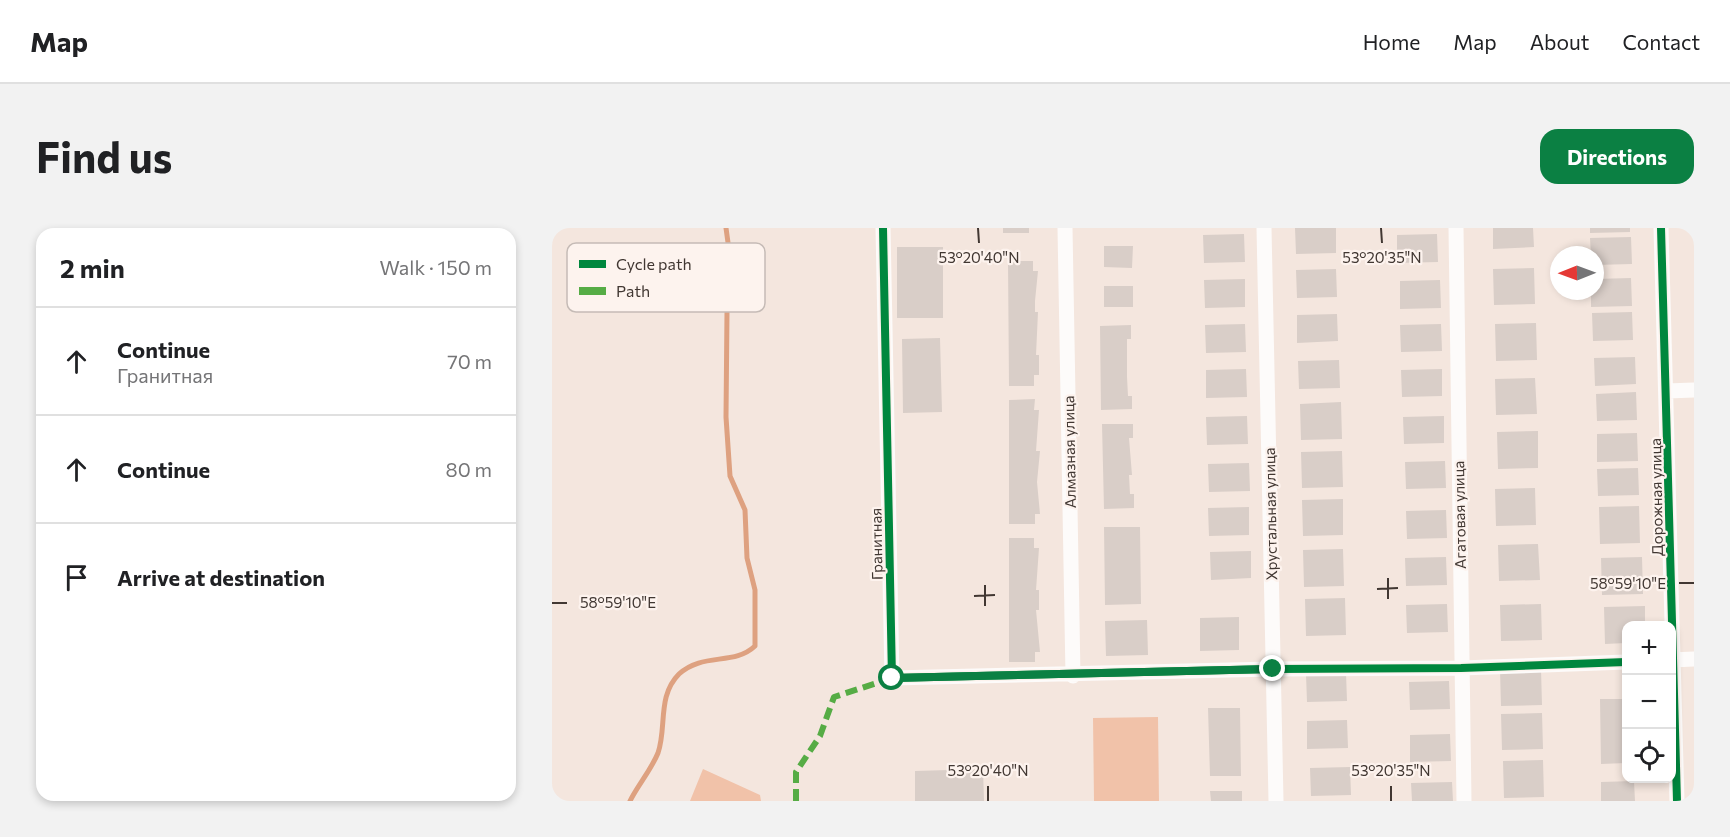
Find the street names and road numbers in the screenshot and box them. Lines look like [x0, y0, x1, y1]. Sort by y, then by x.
street label: Алмазная улица [1059, 395, 1079, 509]
street label: Дорожная улица [1646, 438, 1666, 556]
street label: Хрустальная улица [1260, 447, 1280, 581]
street label: Агатовая улица [1449, 461, 1469, 569]
street label: Гранитная [866, 508, 886, 580]

